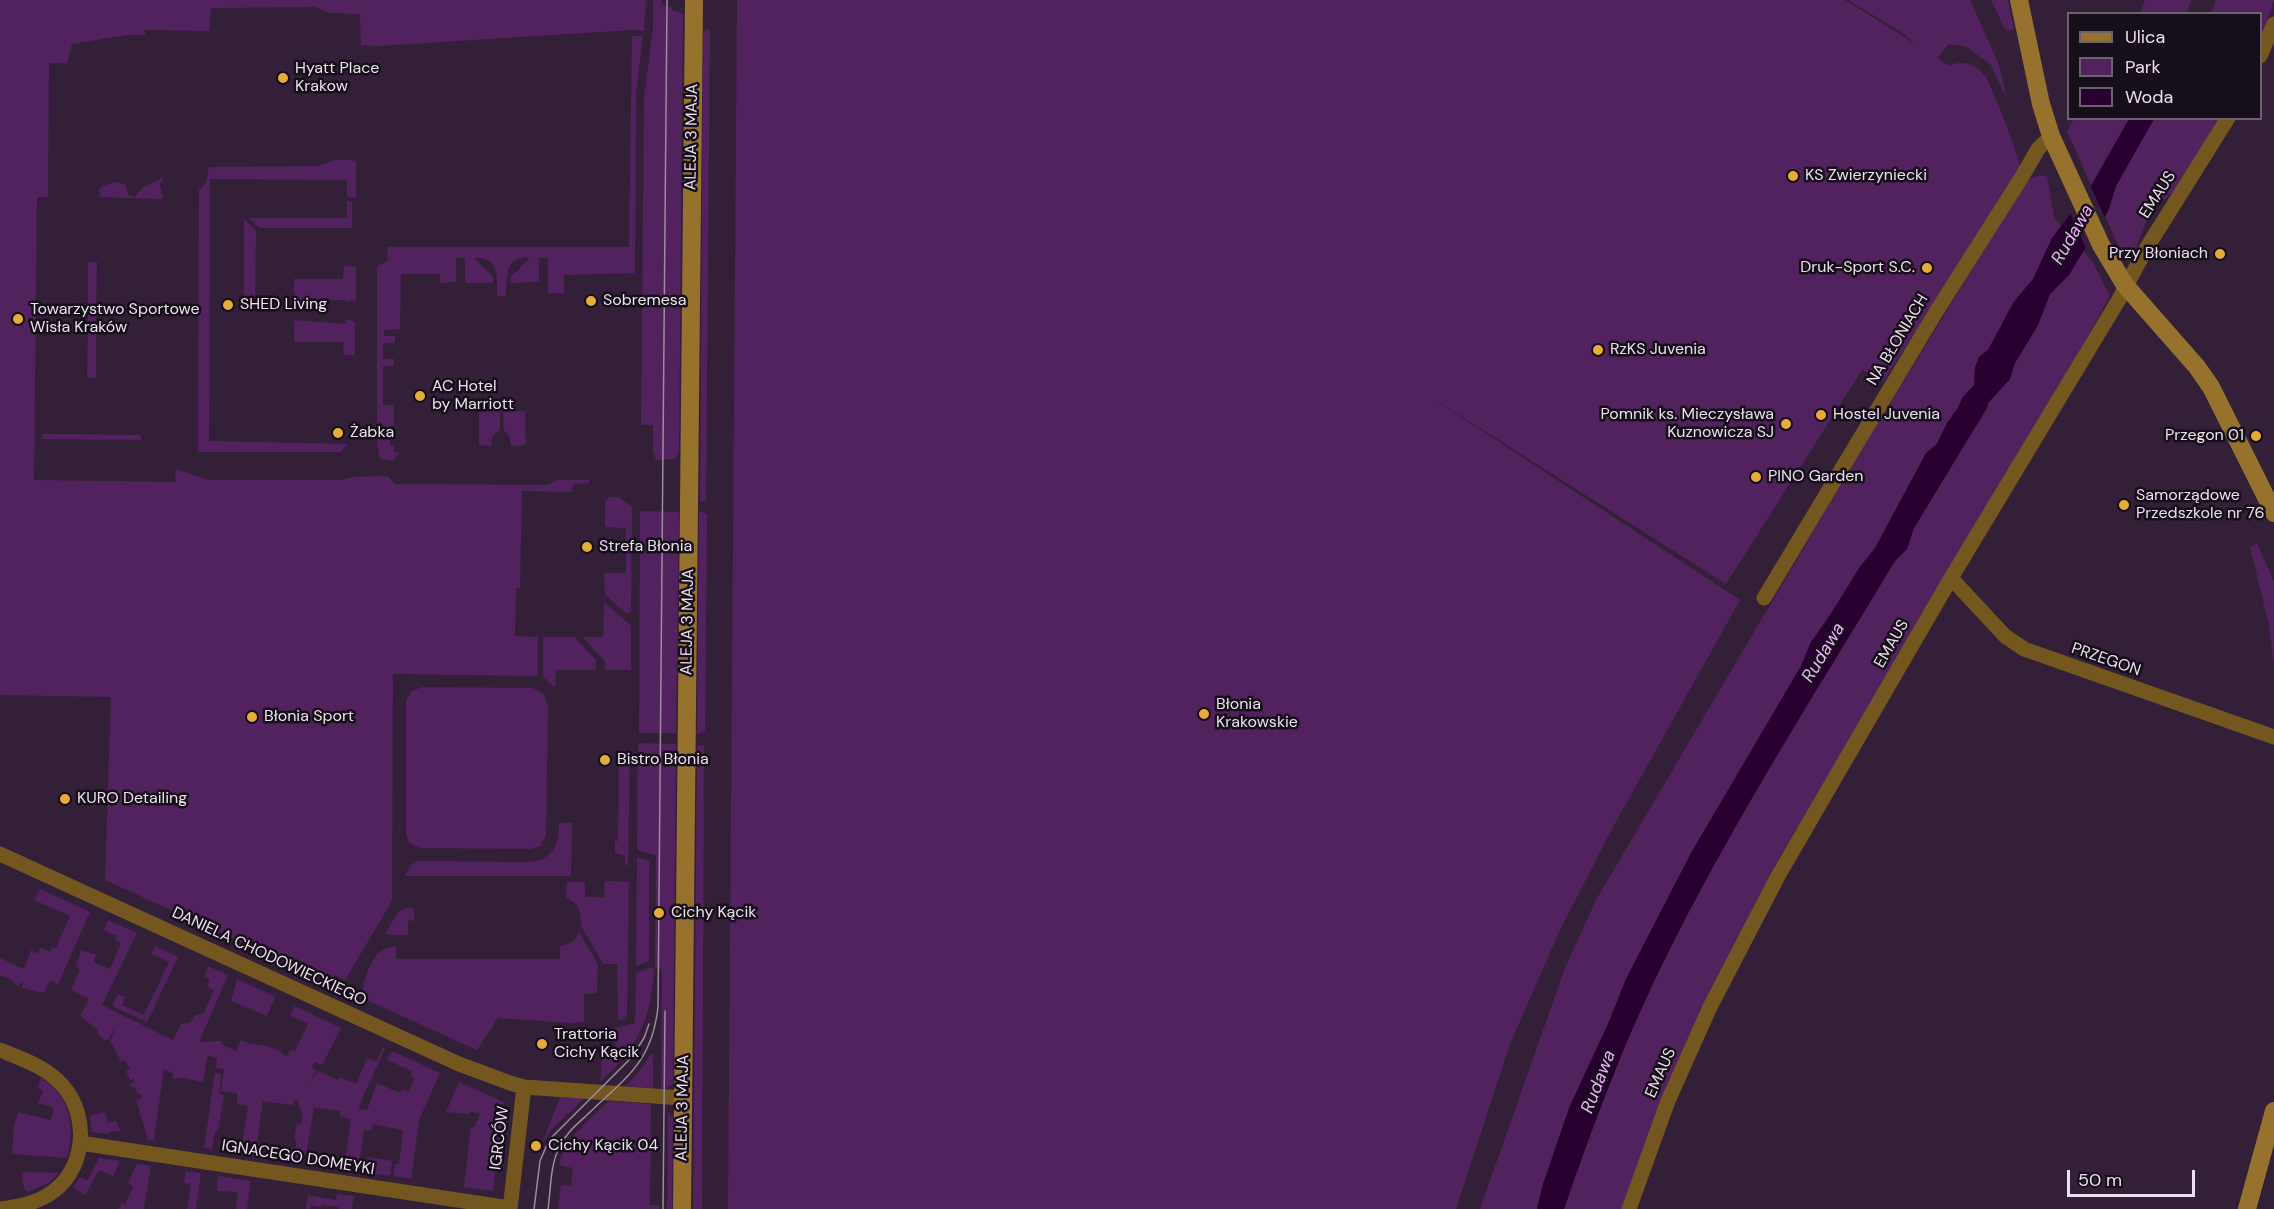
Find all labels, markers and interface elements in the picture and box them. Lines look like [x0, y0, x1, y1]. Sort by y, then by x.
legend [2067, 12, 2262, 120]
text: Ulica [2125, 25, 2165, 49]
text: Park [2125, 55, 2161, 79]
place label: Hyatt Place Krakow [295, 59, 379, 97]
marker: Hyatt Place Krakow [276, 71, 290, 85]
street label: ALEJA 3 MAJA [681, 84, 703, 190]
text: Woda [2125, 85, 2173, 109]
place label: KS Zwierzyniecki [1805, 166, 1927, 186]
street label: EMAUS [2136, 168, 2180, 222]
marker: KS Zwierzyniecki [1786, 169, 1800, 183]
water label: Rudawa [2047, 201, 2099, 269]
place label: Przy Błoniach [2109, 244, 2208, 264]
marker: Przy Błoniach [2213, 247, 2227, 261]
place label: Druk-Sport S.C. [1800, 258, 1915, 278]
marker: Druk-Sport S.C. [1920, 261, 1934, 275]
place label: Sobremesa [603, 291, 687, 311]
street label: NA BŁONIACH [1863, 291, 1933, 389]
marker: Sobremesa [584, 294, 598, 308]
place label: SHED Living [240, 295, 327, 315]
marker: SHED Living [221, 298, 235, 312]
place label: Towarzystwo Sportowe Wisła Kraków [30, 300, 200, 338]
marker: Towarzystwo Sportowe Wisła Kraków [11, 312, 25, 326]
place label: RzKS Juvenia [1610, 340, 1706, 360]
marker: RzKS Juvenia [1591, 343, 1605, 357]
place label: AC Hotel by Marriott [432, 377, 514, 415]
marker: AC Hotel by Marriott [413, 389, 427, 403]
place label: Pomnik ks. Mieczysława Kuznowicza SJ [1601, 405, 1774, 443]
place label: Hostel Juvenia [1833, 405, 1940, 425]
marker: Hostel Juvenia [1814, 408, 1828, 422]
marker: Pomnik ks. Mieczysława Kuznowicza SJ [1779, 417, 1793, 431]
place label: Żabka [350, 423, 394, 443]
marker: Żabka [331, 426, 345, 440]
place label: Przegon 01 [2165, 426, 2244, 446]
marker: Przegon 01 [2249, 429, 2263, 443]
place label: PINO Garden [1768, 467, 1863, 487]
marker: PINO Garden [1749, 470, 1763, 484]
place label: Samorządowe Przedszkole nr 76 [2136, 486, 2264, 524]
marker: Samorządowe Przedszkole nr 76 [2117, 498, 2131, 512]
place label: Strefa Błonia [599, 537, 692, 557]
marker: Strefa Błonia [580, 540, 594, 554]
street label: ALEJA 3 MAJA [677, 569, 699, 675]
street label: EMAUS [1871, 617, 1913, 671]
water label: Rudawa [1798, 619, 1850, 687]
street label: PRZEGON [2069, 639, 2143, 681]
place label: Błonia Krakowskie [1216, 695, 1298, 733]
place label: Błonia Sport [264, 707, 354, 727]
marker: Błonia Krakowskie [1197, 707, 1211, 721]
marker: Błonia Sport [245, 710, 259, 724]
place label: Bistro Błonia [617, 750, 709, 770]
marker: Bistro Błonia [598, 753, 612, 767]
place label: KURO Detailing [77, 789, 187, 809]
marker: KURO Detailing [58, 792, 72, 806]
street label: DANIELA CHODOWIECKIEGO [169, 903, 369, 1011]
place label: Cichy Kącik [671, 903, 756, 923]
marker: Cichy Kącik [652, 906, 666, 920]
place label: Trattoria Cichy Kącik [554, 1025, 639, 1063]
marker: Trattoria Cichy Kącik [535, 1037, 549, 1051]
street label: EMAUS [1642, 1045, 1680, 1101]
water label: Rudawa [1577, 1047, 1621, 1117]
street label: ALEJA 3 MAJA [672, 1055, 694, 1161]
street label: IGRCÓW [487, 1105, 513, 1171]
street label: IGNACEGO DOMEYKI [220, 1136, 376, 1180]
place label: Cichy Kącik 04 [548, 1136, 658, 1156]
marker: Cichy Kącik 04 [529, 1139, 543, 1153]
scale bar [2070, 1158, 2198, 1196]
text: 50 m [2078, 1168, 2122, 1192]

